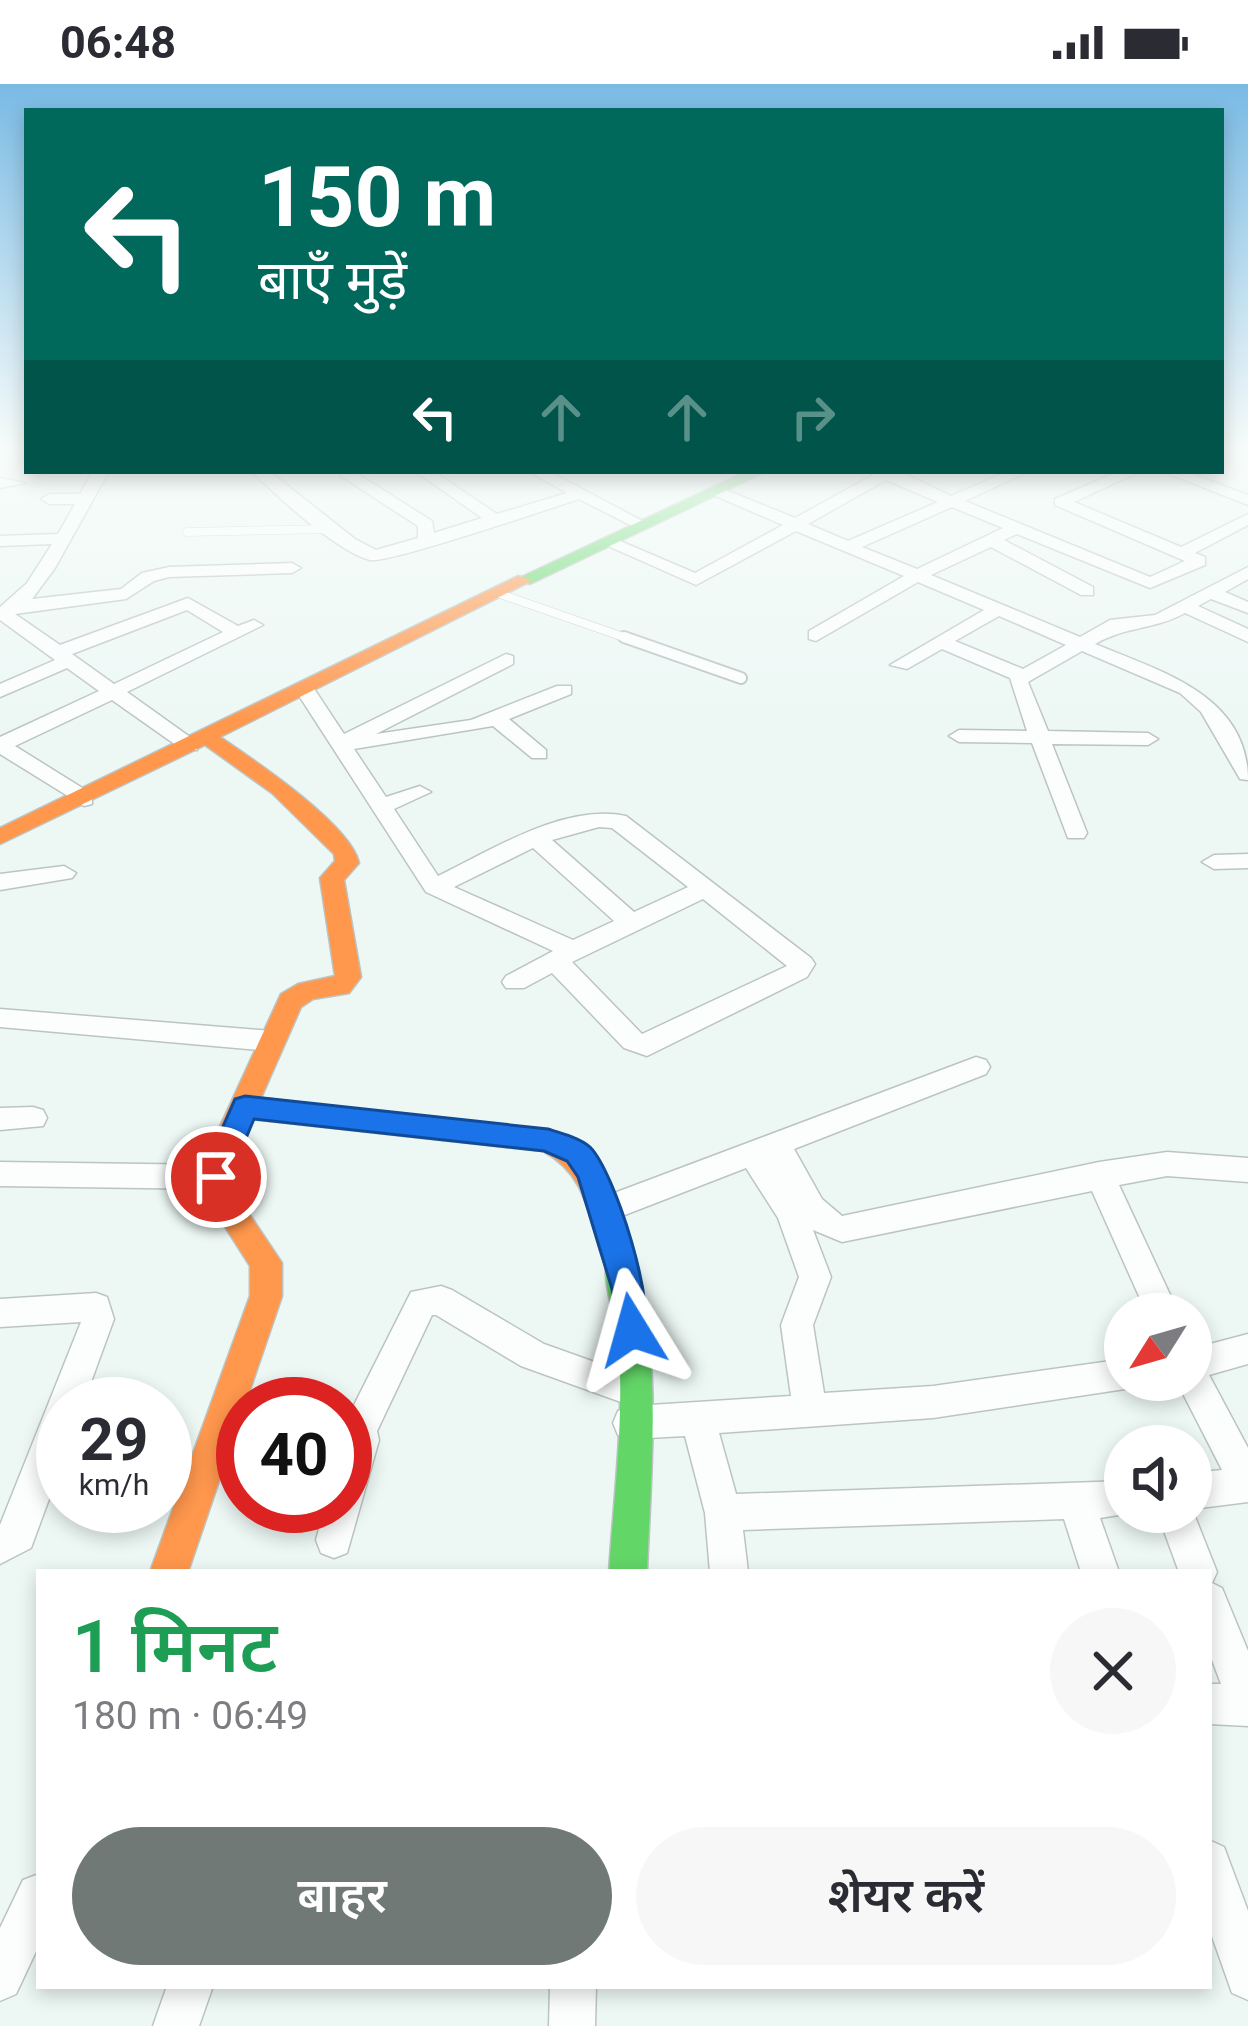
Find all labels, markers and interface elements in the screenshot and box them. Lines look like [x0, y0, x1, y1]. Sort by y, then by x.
text: 06:48 [60, 16, 176, 69]
text: 150 m [258, 148, 496, 247]
icon: left [60, 156, 216, 312]
text: बाएँ मुड़ें [258, 249, 407, 312]
icon: left [402, 384, 468, 450]
icon: ahead [528, 384, 594, 450]
icon: ahead [654, 384, 720, 450]
icon: right [780, 384, 846, 450]
pin [165, 1126, 267, 1228]
icon: arrive [183, 1144, 249, 1210]
position arrow [569, 1267, 695, 1393]
north arrow [1104, 1293, 1212, 1401]
map controls [1104, 1293, 1212, 1533]
speed limit sign: 40 [216, 1377, 372, 1533]
text: 29 [80, 1404, 148, 1475]
button: sound [1104, 1425, 1212, 1533]
text: km/h [79, 1467, 149, 1502]
text: 1 मिनट [72, 1605, 277, 1690]
button: close [1050, 1608, 1176, 1734]
text: 180 m · 06:49 [72, 1693, 308, 1739]
button: बाहर [72, 1827, 612, 1965]
button: शेयर करें [636, 1827, 1176, 1965]

